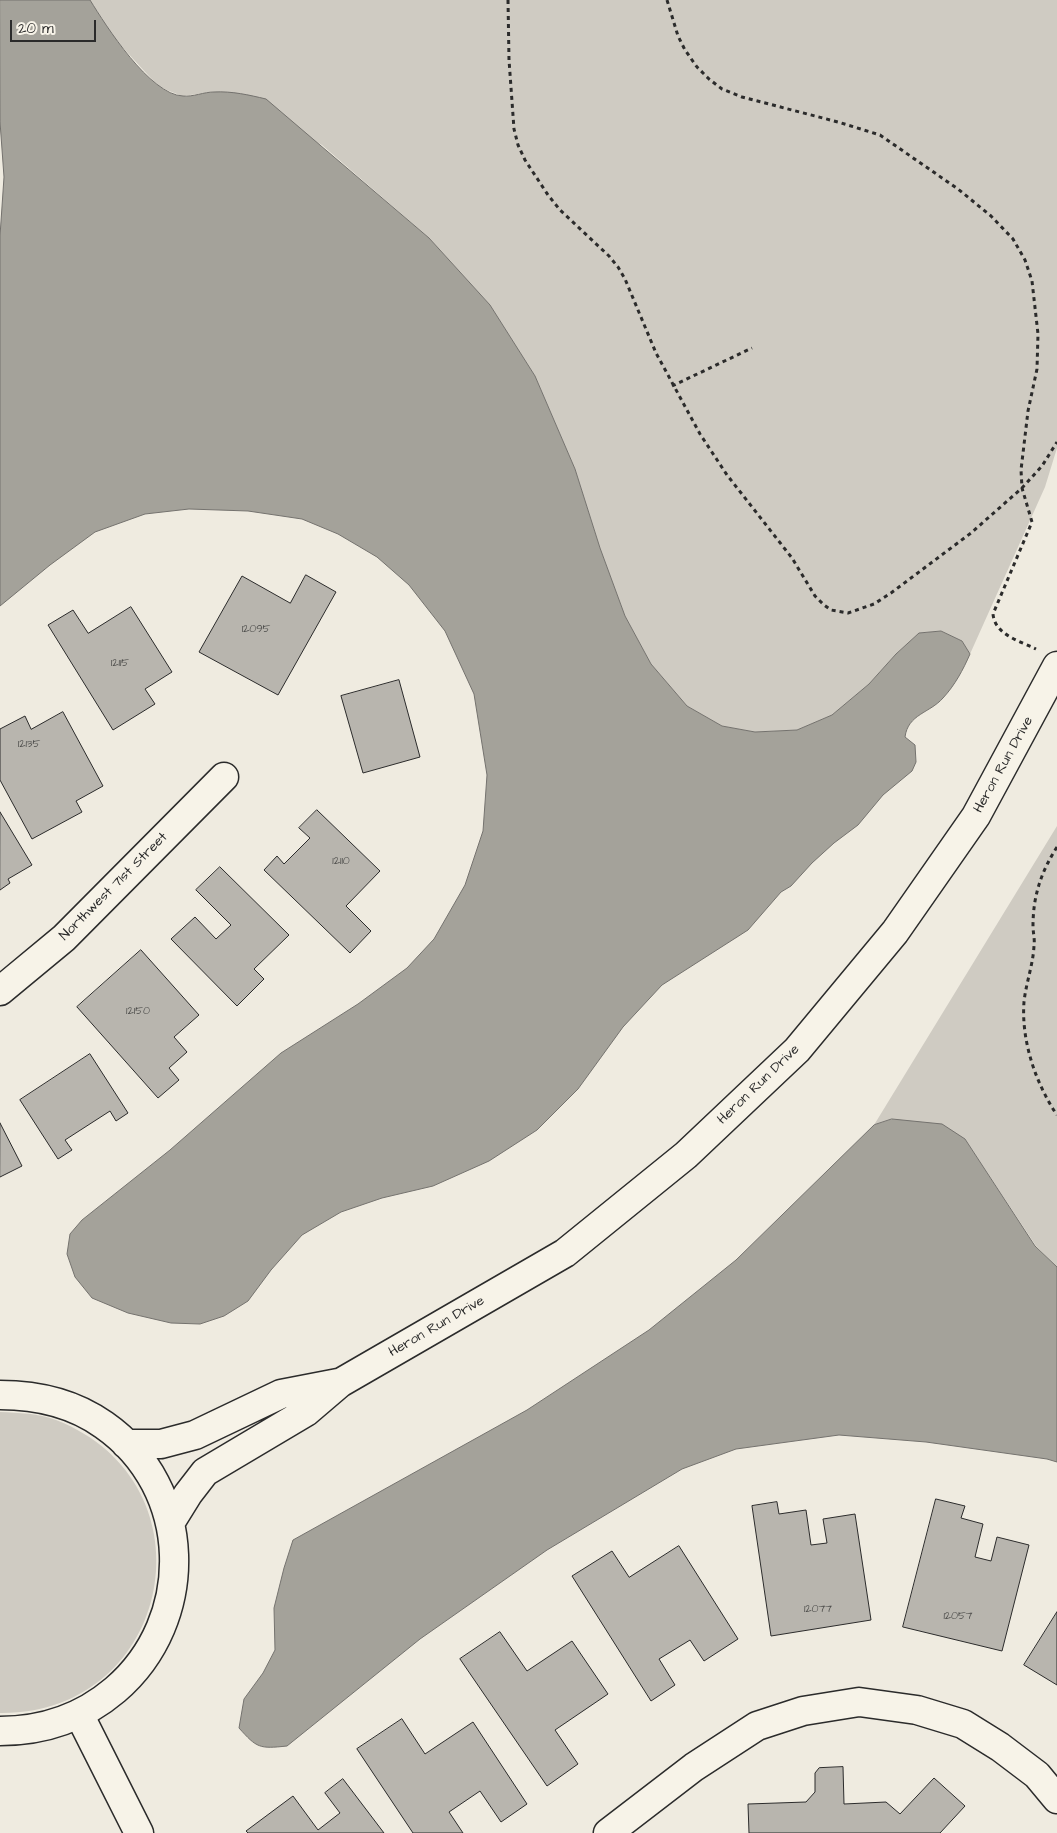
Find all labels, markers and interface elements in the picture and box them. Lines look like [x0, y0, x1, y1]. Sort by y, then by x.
scale bar [12, 10, 99, 42]
text: 20 m [18, 18, 54, 39]
house number: 12095 [242, 623, 270, 637]
house number: 12115 [111, 657, 129, 671]
street label: Heron Run Drive [971, 714, 1037, 816]
house number: 12135 [18, 738, 40, 752]
street label: Northwest 71st Street [56, 829, 172, 945]
house number: 12110 [332, 855, 350, 869]
house number: 12150 [126, 1005, 150, 1019]
street label: Heron Run Drive [714, 1042, 804, 1128]
street label: Heron Run Drive [386, 1293, 488, 1361]
house number: 12077 [804, 1603, 832, 1617]
house number: 12057 [943, 1610, 973, 1624]

